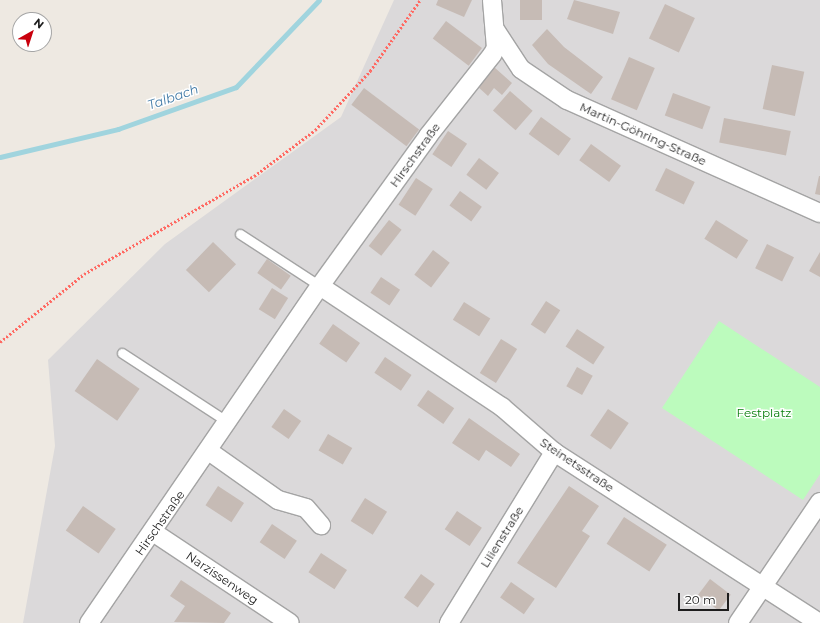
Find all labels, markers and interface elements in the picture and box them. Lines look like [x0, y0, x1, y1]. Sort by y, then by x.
north arrow [12, 12, 52, 52]
text: N [31, 15, 47, 32]
water label: Talbach [146, 81, 200, 113]
street label: Martin-Göhring-Straße [578, 100, 708, 168]
street label: Hirschstraße [387, 120, 443, 190]
park label: Festplatz [737, 406, 791, 420]
street label: Steinetsstraße [537, 435, 617, 495]
street label: Hirschstraße [132, 488, 188, 558]
street label: Lilienstraße [477, 504, 527, 570]
street label: Narzissenweg [183, 549, 261, 607]
scale bar [680, 585, 731, 611]
text: 20 m [685, 592, 716, 607]

